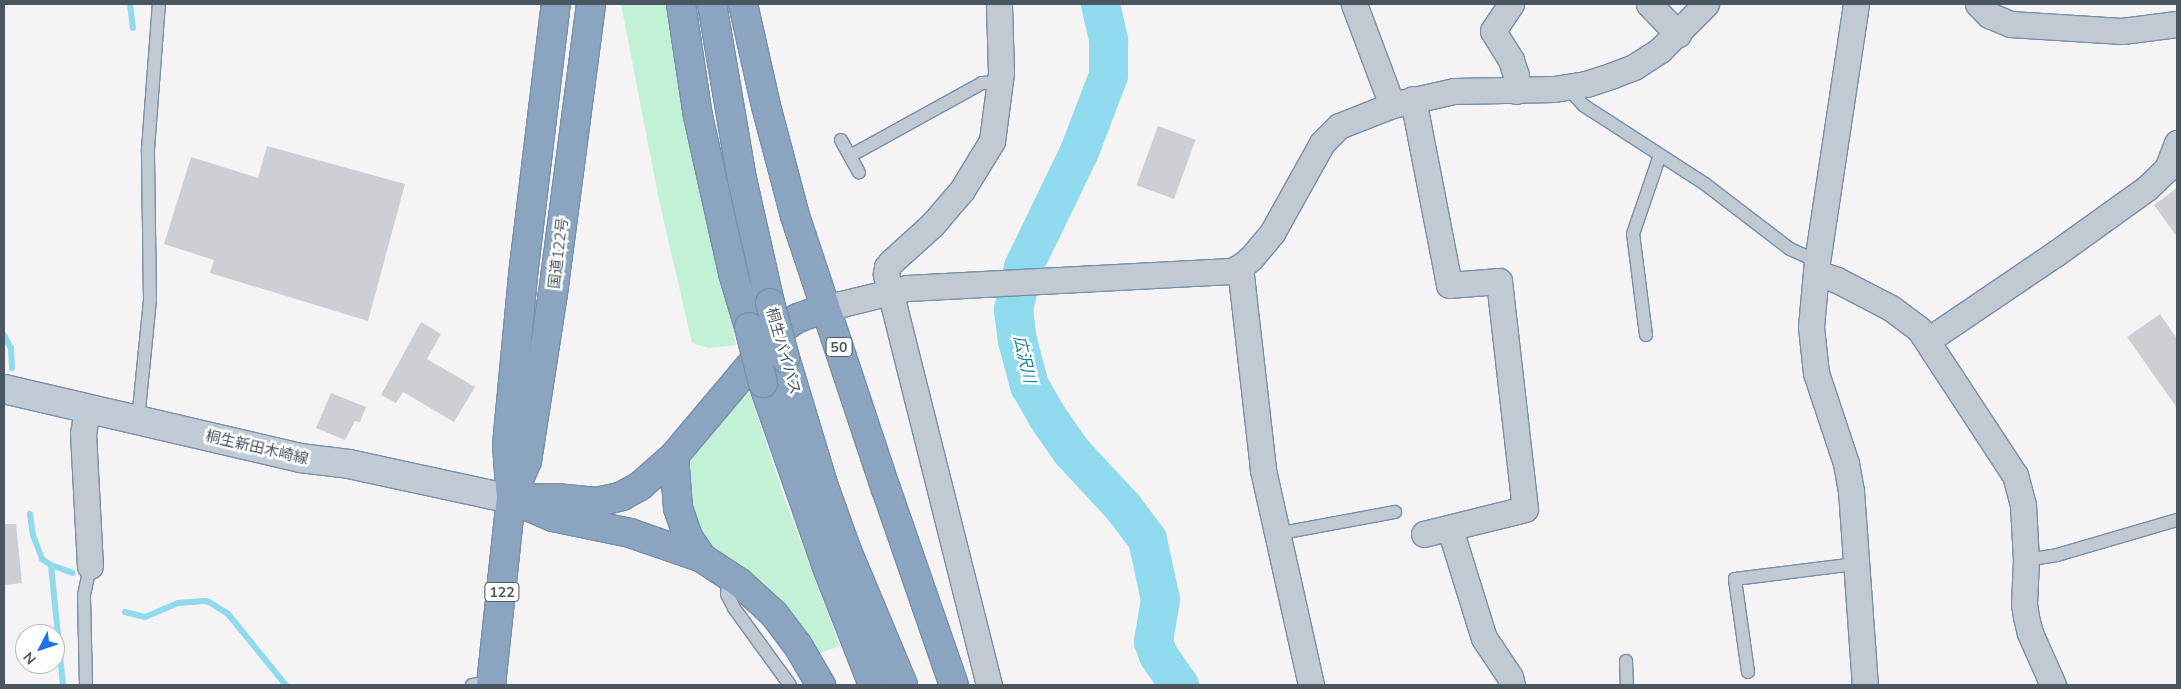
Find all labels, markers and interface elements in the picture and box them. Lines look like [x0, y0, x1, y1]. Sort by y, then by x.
street label: 国道122号 [545, 216, 571, 290]
street label: 桐生バイパス [763, 305, 805, 397]
water label: 広沢川 [1010, 333, 1040, 385]
road number: 50 [825, 336, 853, 358]
street label: 桐生新田木崎線 [204, 426, 310, 468]
road number: 122 [483, 580, 521, 604]
north arrow [15, 624, 65, 674]
text: N [19, 648, 40, 668]

